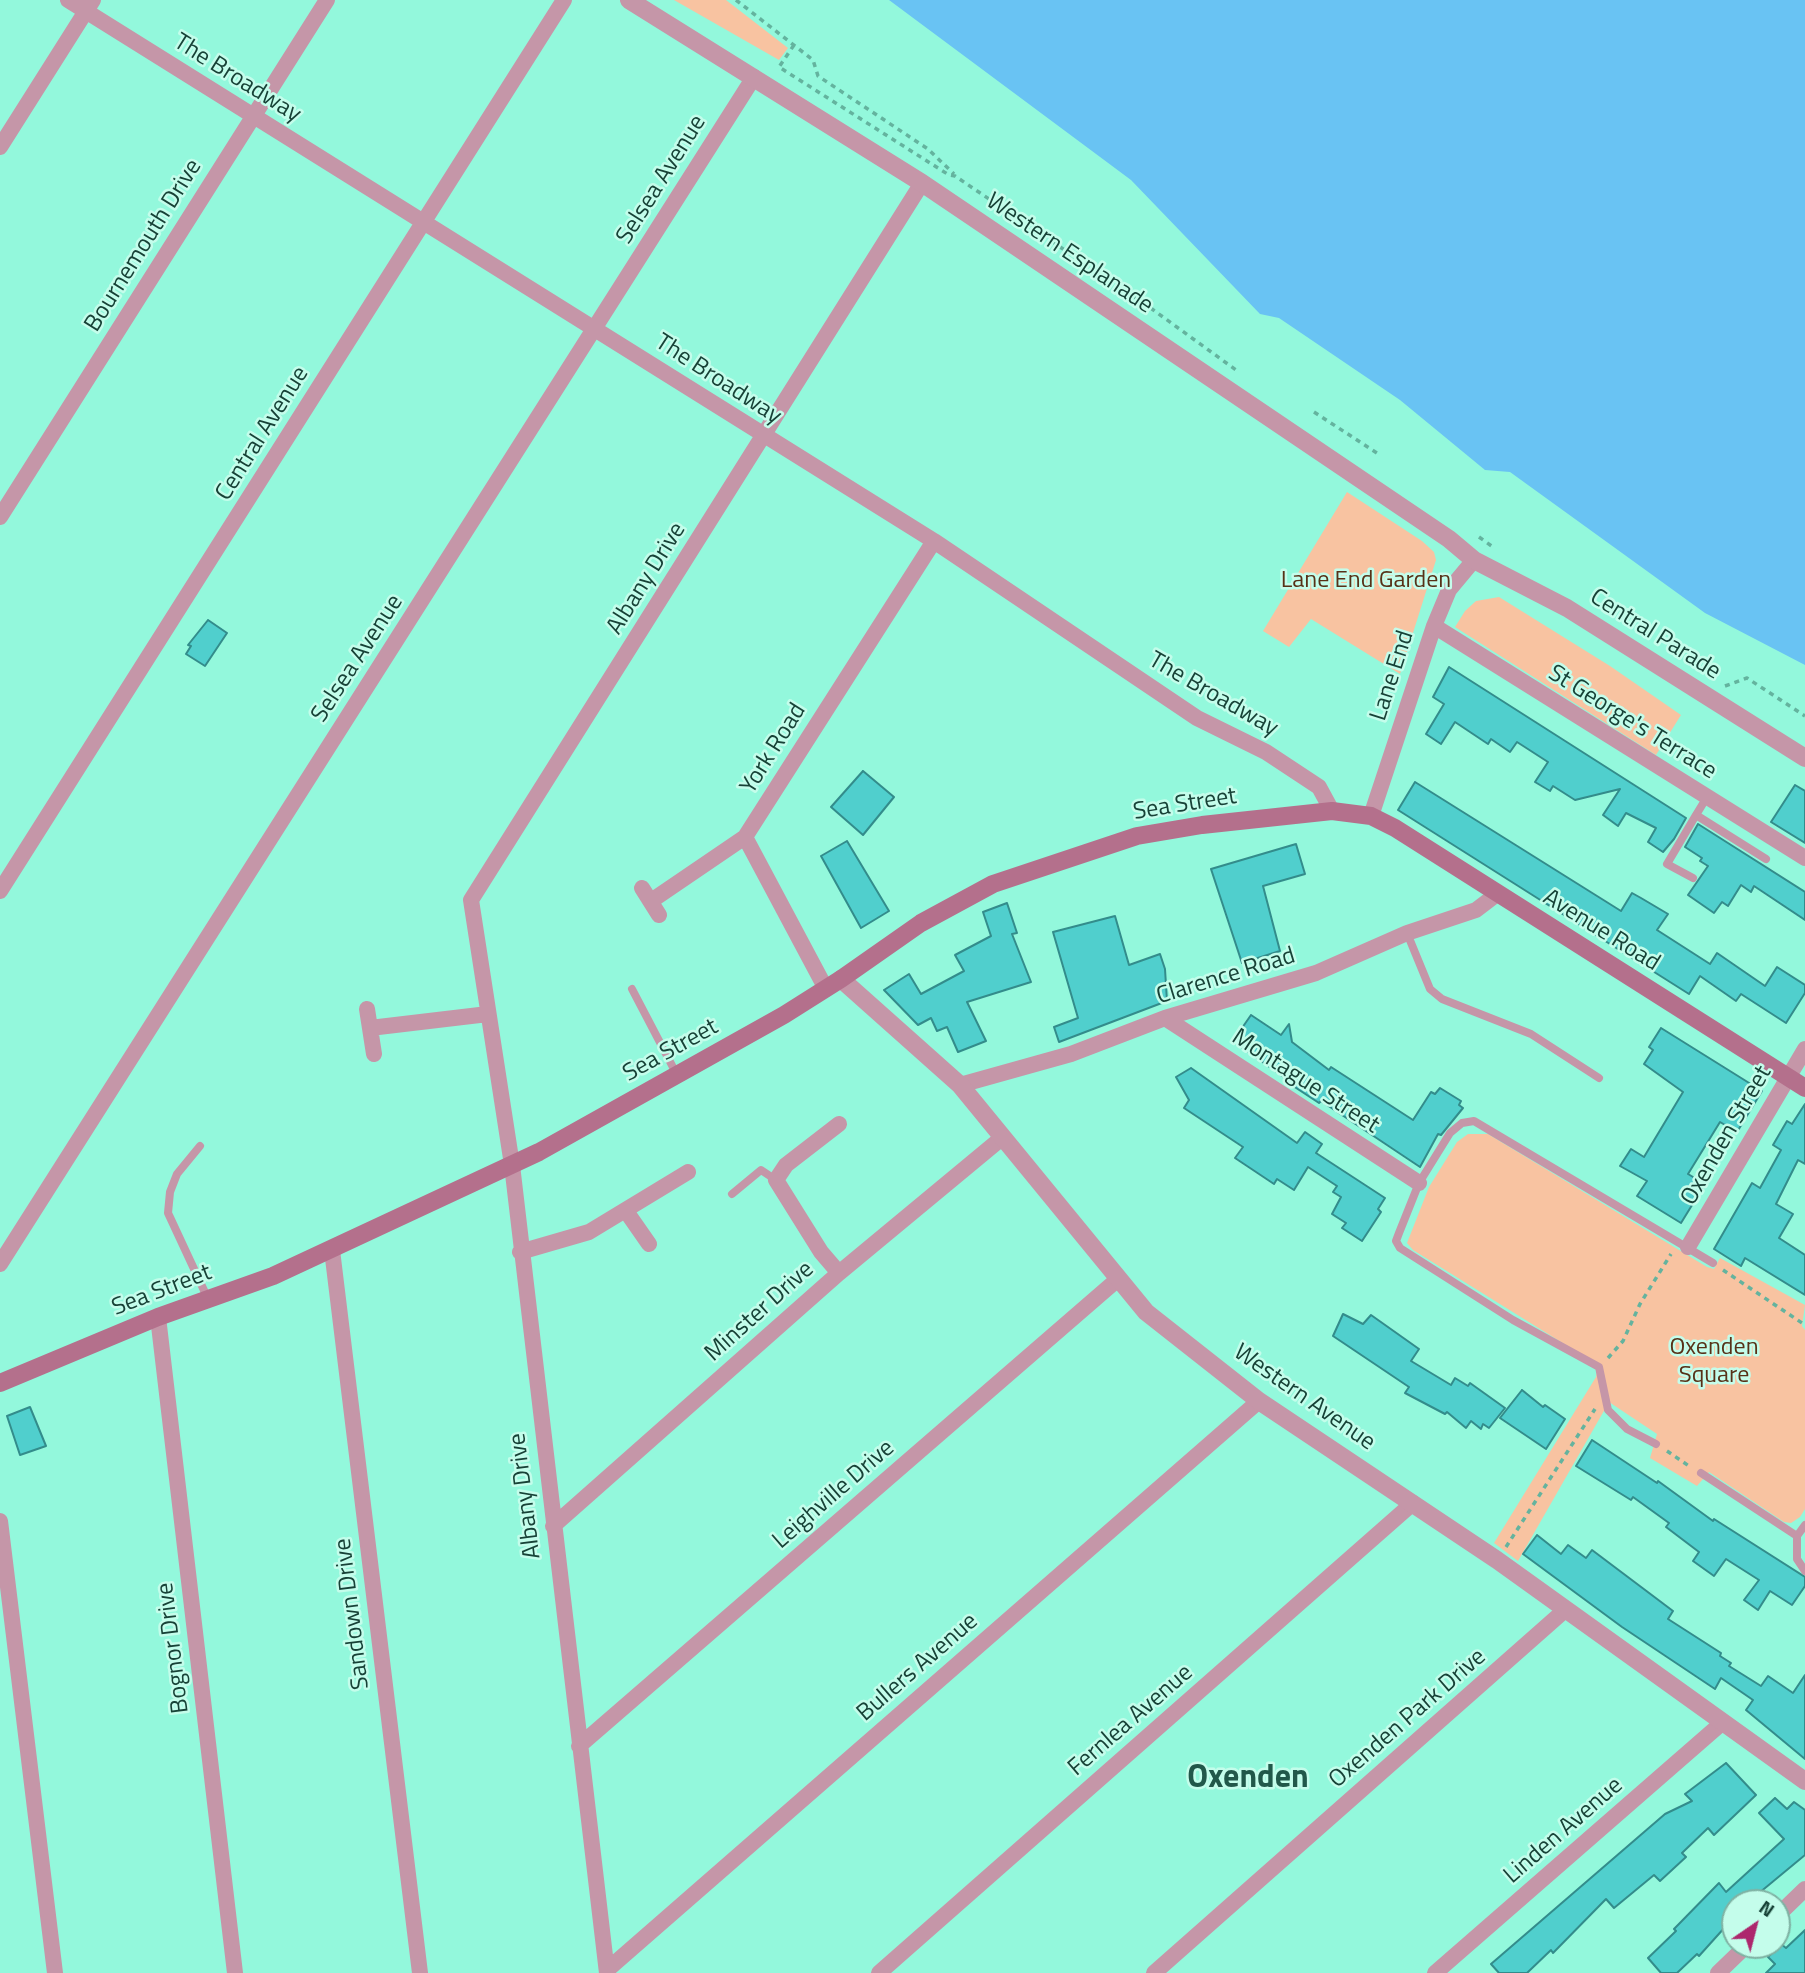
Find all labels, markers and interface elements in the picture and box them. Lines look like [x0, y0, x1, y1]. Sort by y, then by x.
street label: The Broadway [168, 28, 306, 130]
street label: Selsea Avenue [611, 110, 713, 250]
street label: Bournemouth Drive [79, 154, 209, 338]
street label: Western Esplanade [980, 187, 1158, 321]
street label: The Broadway [649, 328, 787, 432]
street label: Central Avenue [210, 362, 316, 506]
street label: Albany Drive [601, 518, 693, 640]
park label: Lane End Garden [1281, 567, 1451, 595]
street label: Central Parade [1584, 583, 1726, 687]
street label: Selsea Avenue [306, 590, 410, 728]
street label: Lane End [1365, 627, 1421, 725]
street label: The Broadway [1143, 646, 1283, 744]
street label: St George's Terrace [1542, 660, 1722, 786]
street label: York Road [735, 699, 813, 799]
street label: Sea Street [1131, 783, 1239, 827]
street label: Avenue Road [1537, 884, 1665, 978]
street label: Clarence Road [1153, 942, 1299, 1012]
street label: Sea Street [618, 1013, 724, 1089]
street label: Montague Street [1226, 1024, 1384, 1140]
street label: Oxenden Street [1675, 1061, 1779, 1211]
street label: Minster Drive [700, 1256, 820, 1368]
street label: Sea Street [108, 1259, 216, 1323]
park label: Oxenden Square [1669, 1334, 1759, 1390]
street label: Western Avenue [1228, 1339, 1380, 1457]
street label: Albany Drive [504, 1431, 548, 1561]
street label: Leighville Drive [767, 1434, 901, 1556]
street label: Sandown Drive [329, 1537, 377, 1691]
street label: Bognor Drive [152, 1581, 196, 1715]
street label: Bullers Avenue [852, 1608, 984, 1728]
street label: Oxenden Park Drive [1324, 1643, 1492, 1795]
street label: Fernlea Avenue [1063, 1659, 1199, 1783]
district label: Oxenden [1187, 1760, 1309, 1798]
street label: Linden Avenue [1499, 1772, 1629, 1890]
north arrow [1721, 1889, 1791, 1959]
text: N [1753, 1892, 1781, 1924]

